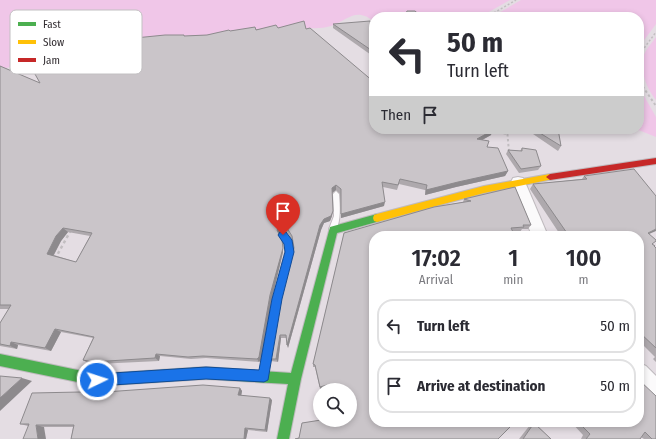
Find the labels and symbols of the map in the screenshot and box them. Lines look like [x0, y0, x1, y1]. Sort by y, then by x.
legend [10, 10, 142, 74]
text: Fast [43, 18, 61, 31]
text: Slow [43, 36, 64, 49]
text: Jam [43, 54, 60, 67]
pin [266, 194, 300, 235]
position arrow [76, 359, 118, 401]

